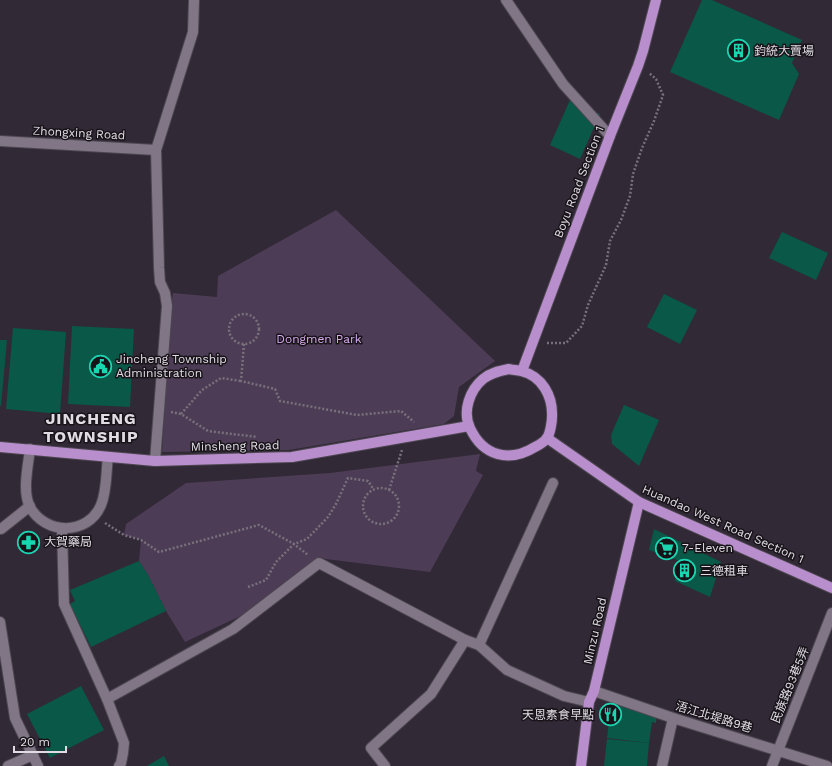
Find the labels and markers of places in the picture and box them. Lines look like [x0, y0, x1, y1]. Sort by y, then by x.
building icon: 鈞統大賣場 [725, 38, 751, 64]
place label: 鈞統大賣場 [754, 44, 814, 58]
place label: Jincheng Township Administration [116, 352, 227, 380]
public building icon: Jincheng Township Administration [88, 353, 114, 379]
pharmacy icon: 大賀藥局 [16, 529, 42, 555]
place label: 大賀藥局 [44, 535, 92, 549]
supermarket icon: 7-Eleven [653, 535, 679, 561]
place label: 7-Eleven [682, 541, 733, 555]
building icon: 三德租車 [671, 558, 697, 584]
place label: 三德租車 [700, 564, 748, 578]
restaurant icon: 天恩素食早點 [597, 702, 623, 728]
place label: 天恩素食早點 [522, 708, 594, 722]

